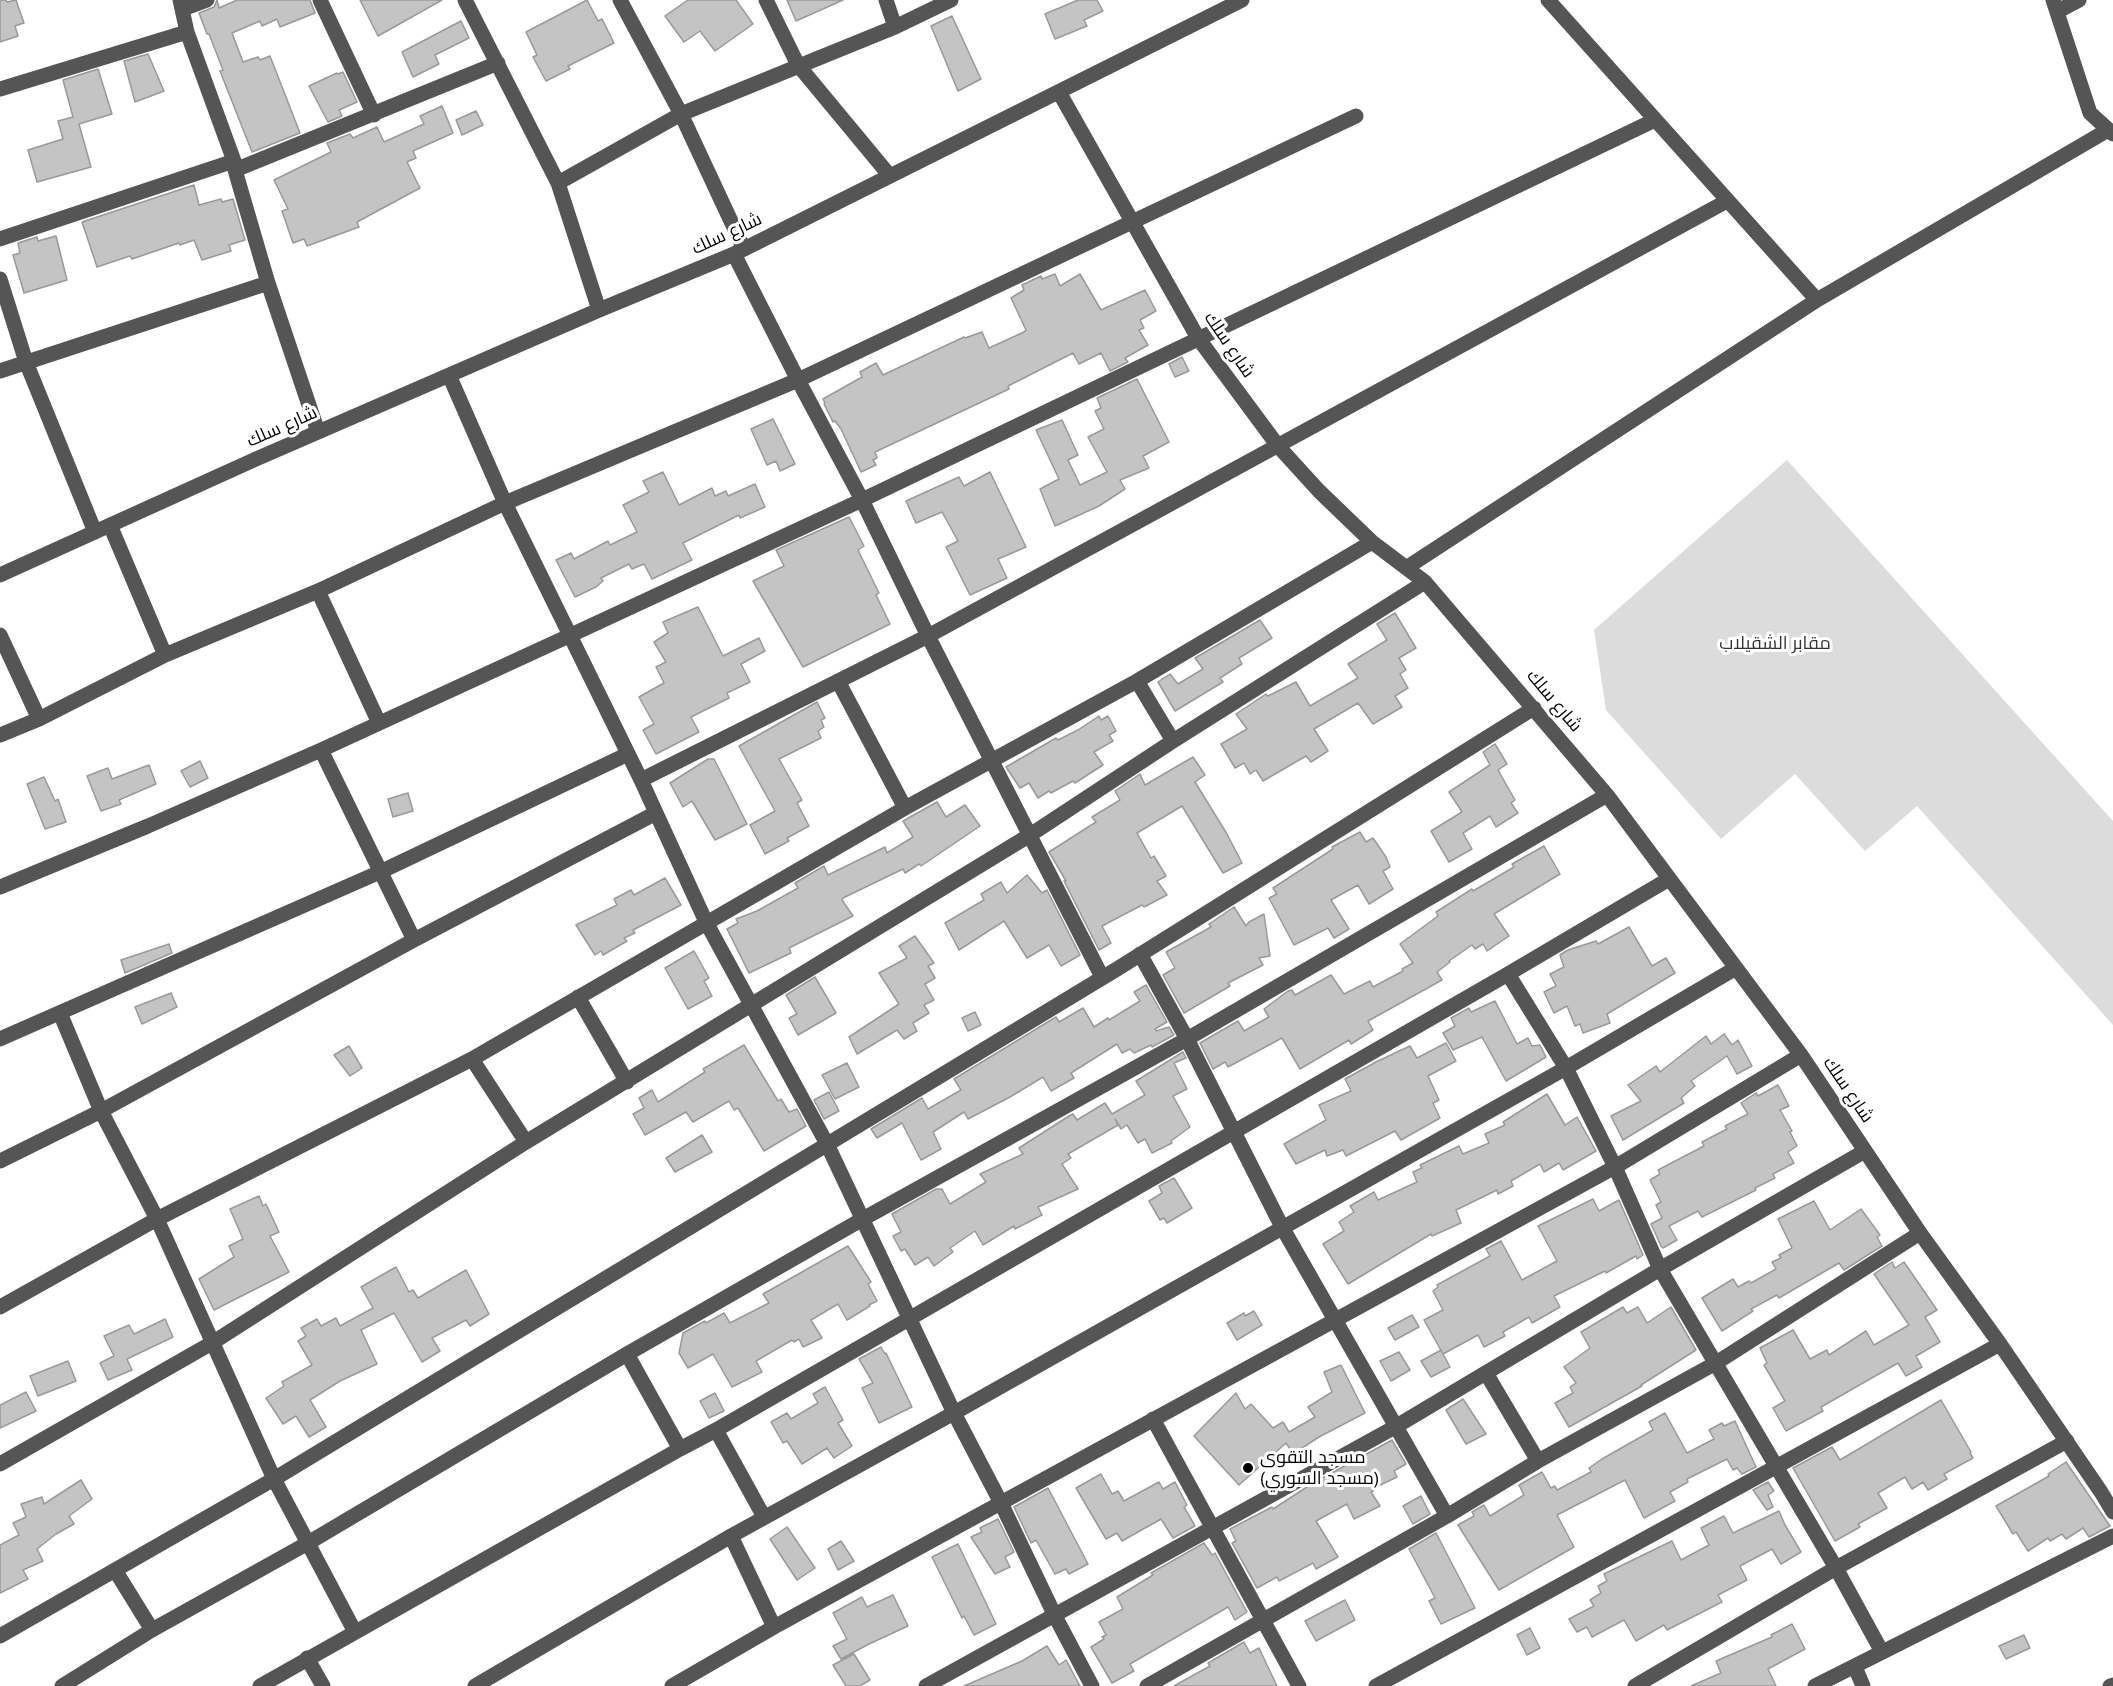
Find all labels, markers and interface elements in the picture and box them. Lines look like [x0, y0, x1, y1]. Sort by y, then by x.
street label: شارع سلك [689, 208, 765, 260]
street label: شارع سلك [1199, 308, 1259, 382]
street label: شارع سلك [243, 402, 321, 452]
park label: مقابر الشقيلاب [1719, 633, 1831, 655]
street label: شارع سلك [1522, 665, 1586, 737]
street label: شارع سلك [1818, 1053, 1878, 1127]
place label: مسجد التقوى (مسجد السوري) [1260, 1447, 1379, 1490]
marker: مسجد التقوى (مسجد السوري) [1241, 1461, 1255, 1475]

